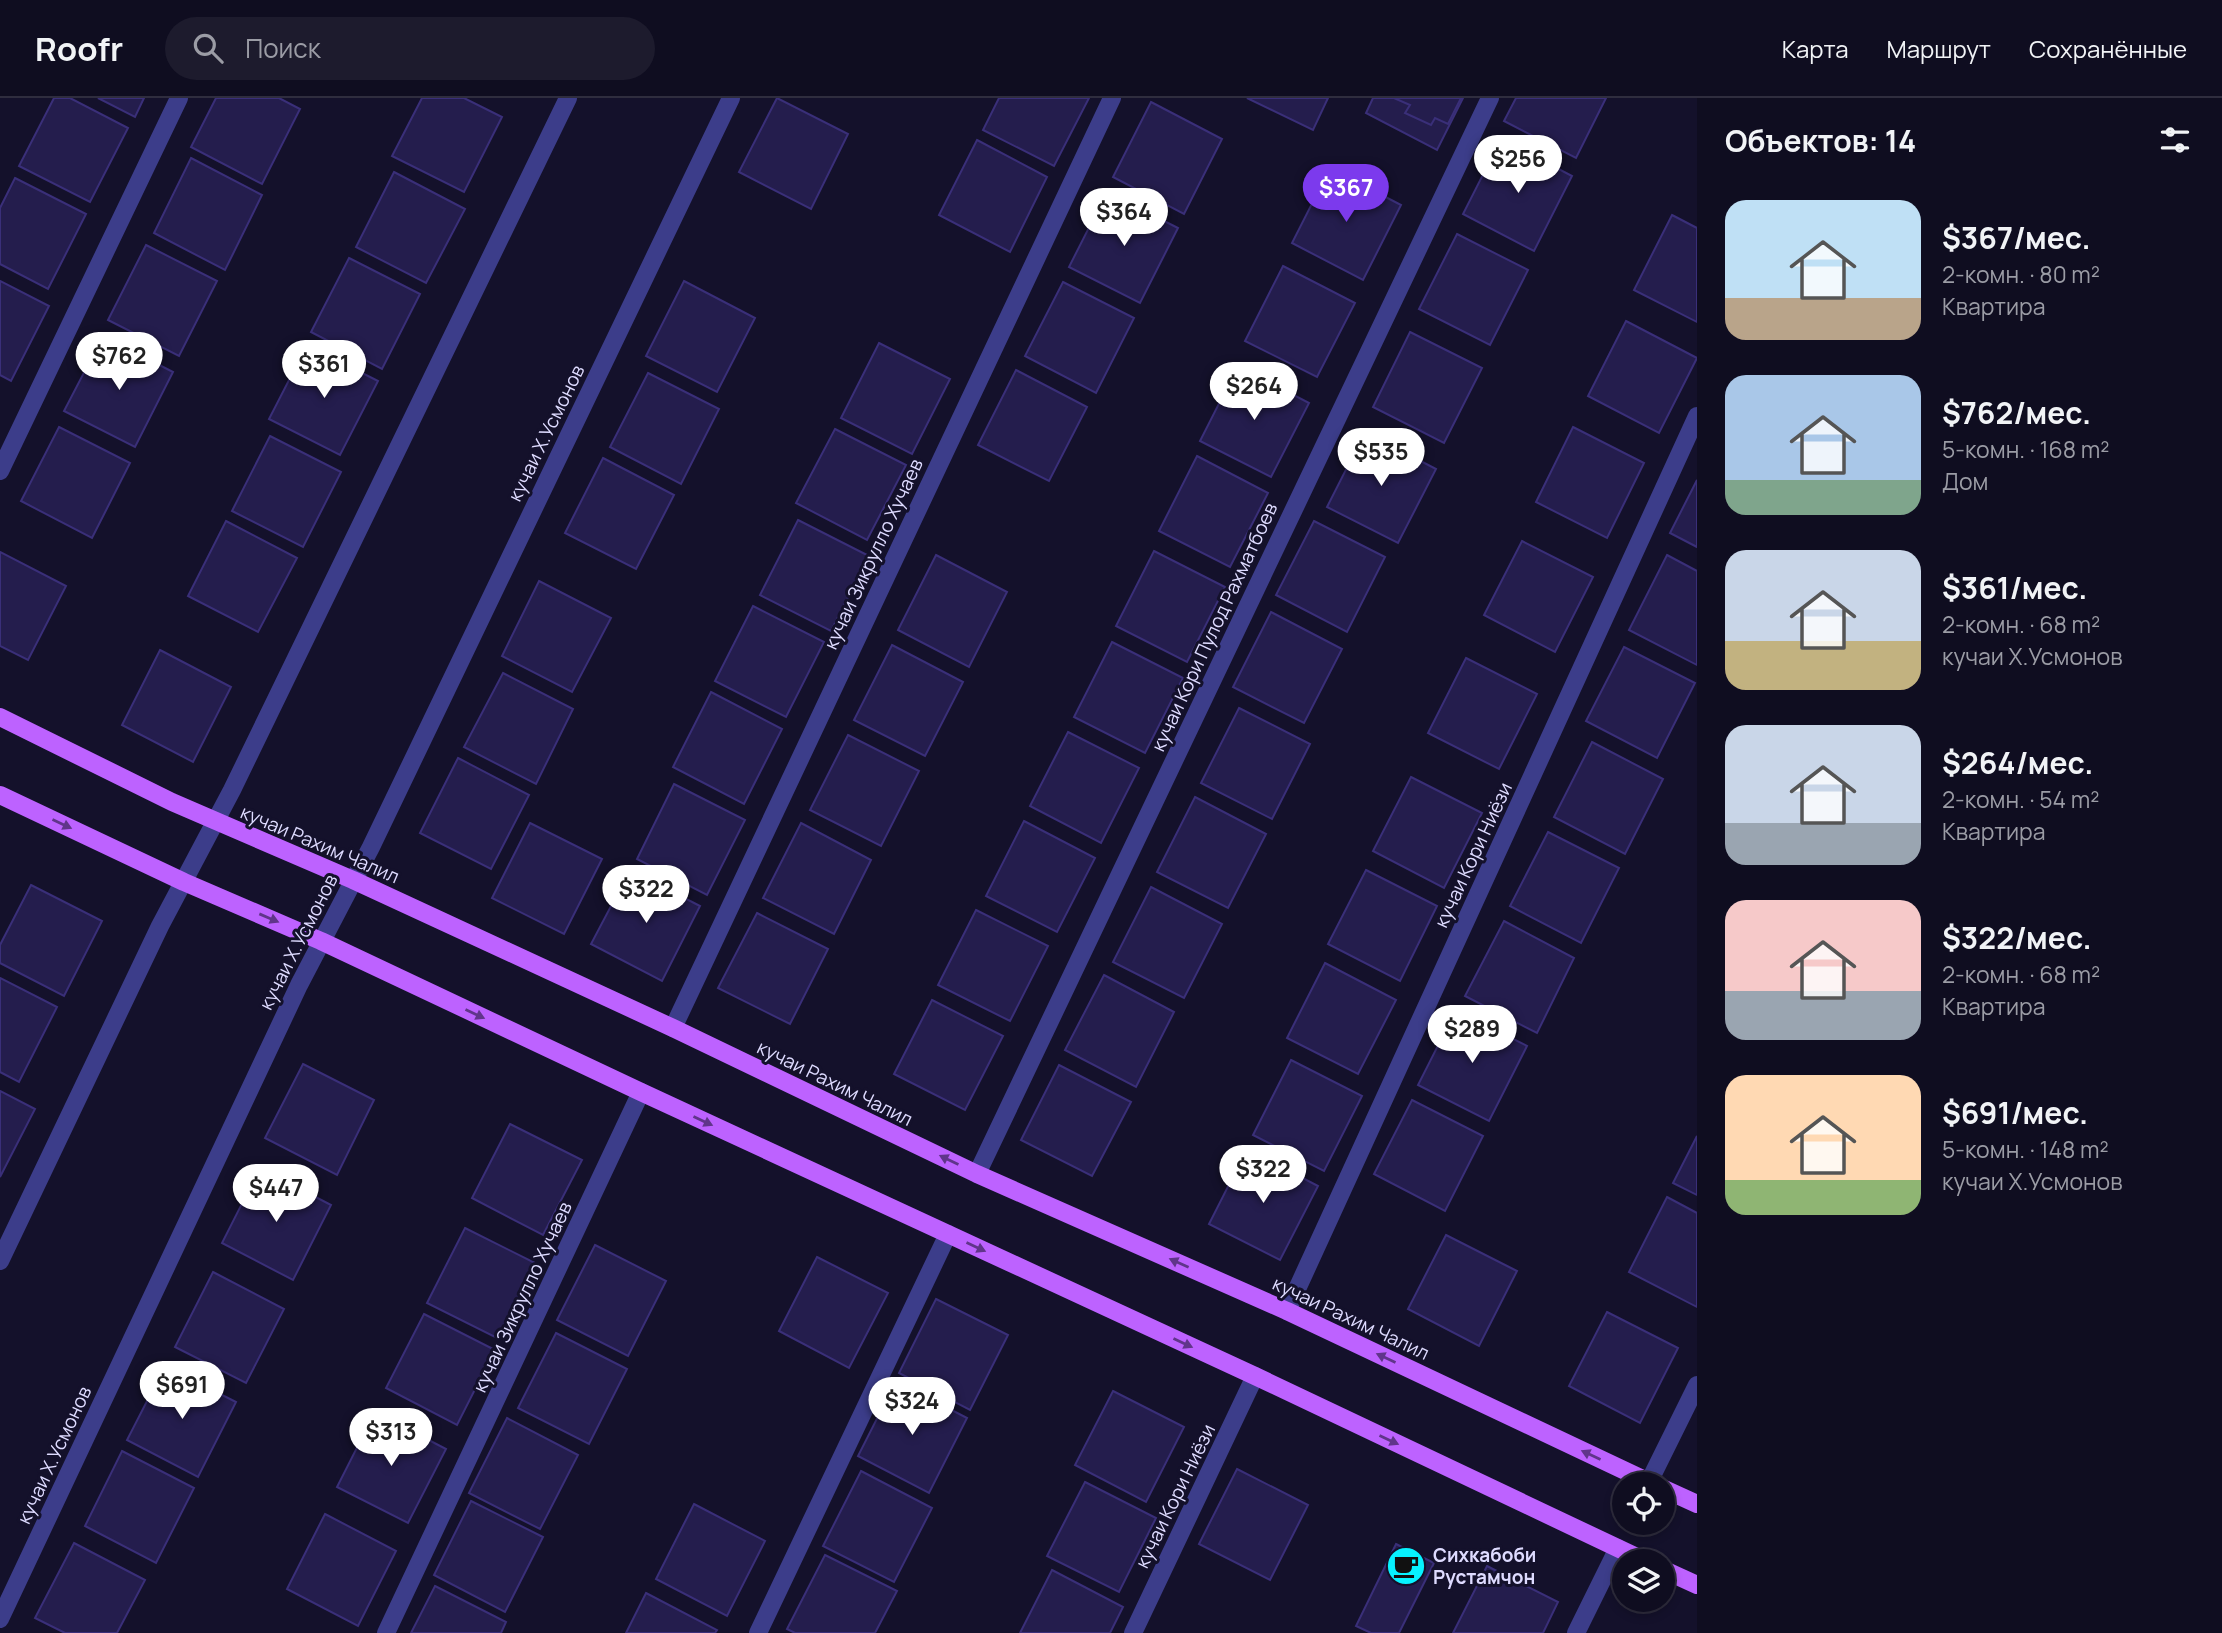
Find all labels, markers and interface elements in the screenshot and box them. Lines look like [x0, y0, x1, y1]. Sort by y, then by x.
search box [165, 17, 655, 80]
text: Roofr [35, 26, 123, 71]
icon: search [189, 29, 227, 67]
text: Поиск [245, 30, 321, 66]
text: Карта [1782, 32, 1849, 65]
text: Маршрут [1887, 32, 1991, 65]
text: Сохранённые [2029, 32, 2187, 65]
text: Объектов: 14 [1725, 120, 1916, 161]
icon: filters [2156, 121, 2194, 159]
pin: $256 [1477, 136, 1559, 195]
text: $256 [1490, 142, 1546, 174]
pin: $367 [1305, 164, 1387, 224]
text: $367 [1319, 171, 1373, 203]
pin: $364 [1083, 188, 1165, 248]
text: $364 [1096, 195, 1152, 227]
text: $367/мес. [1942, 217, 2091, 258]
icon: home [1781, 228, 1865, 312]
text: 2-комн. · 80 m² [1942, 258, 2100, 290]
text: Квартира [1942, 290, 2046, 322]
pin: $762 [78, 332, 160, 392]
text: $762 [92, 339, 146, 371]
pin: $361 [283, 341, 365, 400]
text: $361 [298, 347, 350, 379]
street label: кучаи Х.Усмонов [502, 360, 590, 506]
pin: $264 [1213, 362, 1295, 422]
text: $264 [1226, 369, 1282, 401]
text: $762/мес. [1942, 392, 2091, 433]
icon: home [1781, 403, 1865, 487]
pin: $535 [1340, 428, 1422, 488]
text: 5-комн. · 168 m² [1942, 433, 2109, 465]
text: $535 [1354, 435, 1408, 467]
street label: кучаи Зикрулло Хучаев [817, 454, 929, 654]
text: Дом [1942, 465, 1988, 497]
street label: кучаи Кори Пулод Рахматбоев [1145, 498, 1283, 756]
text: $361/мес. [1942, 567, 2087, 608]
icon: home [1781, 578, 1865, 662]
text: 2-комн. · 68 m² [1942, 608, 2100, 640]
text: кучаи Х.Усмонов [1942, 640, 2123, 672]
text: $264/мес. [1942, 742, 2093, 783]
icon: home [1781, 753, 1865, 837]
street label: кучаи Кори Ниёзи [1428, 778, 1518, 932]
text: 2-комн. · 54 m² [1942, 783, 2099, 815]
street label: кучаи Рахим Чалил [237, 799, 403, 889]
text: Квартира [1942, 815, 2046, 847]
one-way arrow [52, 818, 72, 830]
pin: $322 [605, 866, 687, 925]
street label: кучаи Х.Усмонов [253, 870, 343, 1014]
text: $322 [618, 872, 674, 904]
one-way arrow [259, 912, 279, 924]
text: $322/мес. [1942, 917, 2092, 958]
icon: home [1781, 928, 1865, 1012]
text: 2-комн. · 68 m² [1942, 958, 2100, 990]
text: Квартира [1942, 990, 2046, 1022]
pin: $289 [1431, 1006, 1513, 1065]
one-way arrow [465, 1008, 485, 1019]
text: $289 [1444, 1012, 1500, 1044]
street label: кучаи Рахим Чалил [753, 1034, 917, 1132]
text: $691/мес. [1942, 1092, 2088, 1133]
icon: home [1781, 1103, 1865, 1187]
one-way arrow [693, 1115, 713, 1127]
text: 5-комн. · 148 m² [1942, 1133, 2109, 1165]
pin: $322 [1222, 1146, 1304, 1205]
text: $322 [1235, 1152, 1291, 1184]
one-way arrow [939, 1155, 959, 1166]
pin: $447 [235, 1164, 317, 1224]
text: кучаи Х.Усмонов [1942, 1165, 2123, 1197]
text: $447 [249, 1171, 303, 1203]
street label: кучаи Зикрулло Хучаев [466, 1197, 578, 1397]
one-way arrow [966, 1242, 987, 1253]
one-way arrow [1169, 1257, 1189, 1269]
street label: кучаи Рахим Чалил [1268, 1270, 1434, 1366]
one-way arrow [1173, 1337, 1193, 1349]
one-way arrow [1376, 1352, 1396, 1363]
pin: $691 [141, 1362, 223, 1421]
text: $691 [156, 1368, 208, 1400]
pin: $324 [871, 1378, 953, 1437]
street label: кучаи Х.Усмонов [11, 1382, 97, 1528]
text: $324 [884, 1384, 940, 1416]
pin: $313 [350, 1408, 432, 1468]
text: $313 [365, 1415, 417, 1447]
street label: кучаи Кори Ниёзи [1129, 1420, 1221, 1572]
one-way arrow [1379, 1434, 1399, 1445]
one-way arrow [1581, 1449, 1601, 1461]
map controls [1612, 1472, 1675, 1612]
button: locate [1612, 1472, 1675, 1535]
place label: Сихкабоби Рустамчон [1433, 1542, 1536, 1590]
cafe icon: Сихкабоби Рустамчон [1385, 1545, 1427, 1587]
button: layers [1612, 1549, 1675, 1612]

